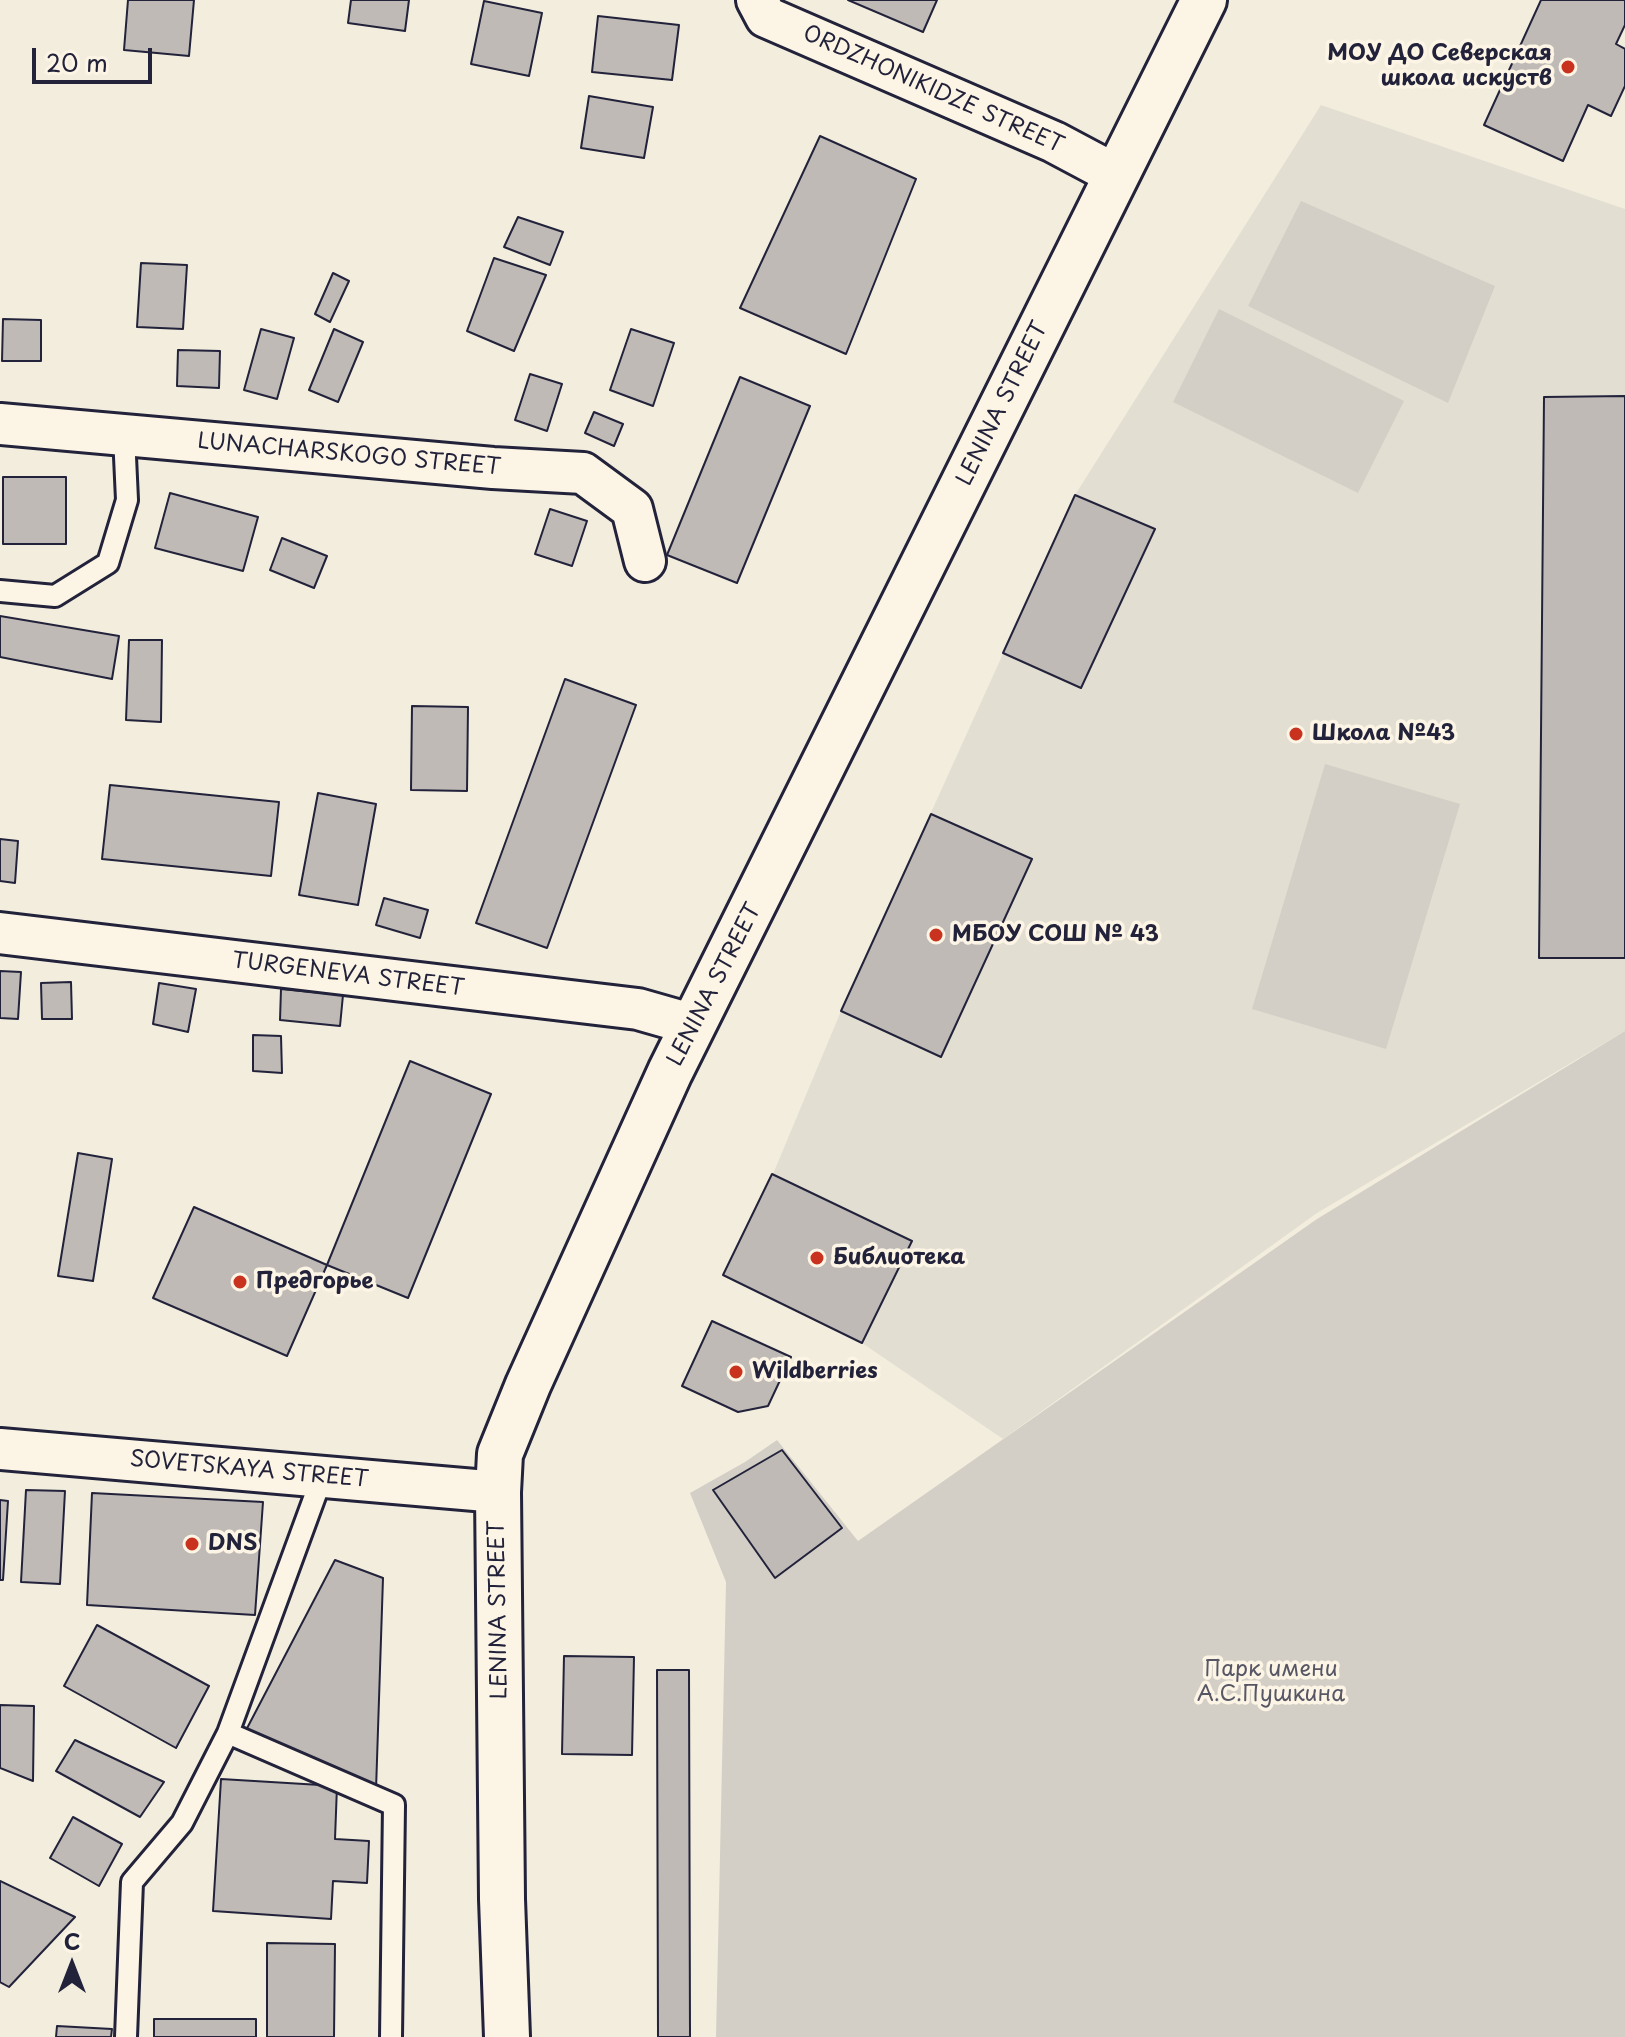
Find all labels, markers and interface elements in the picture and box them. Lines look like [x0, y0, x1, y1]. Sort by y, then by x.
street label: ORDZHONIKIDZE STREET [799, 21, 1067, 159]
scale bar [36, 32, 156, 82]
place label: МОУ ДО Северская школа искуств [1327, 41, 1552, 92]
text: 20 m [46, 44, 108, 80]
marker: МОУ ДО Северская школа искуств [1559, 58, 1577, 76]
street label: LENINA STREET [952, 318, 1054, 490]
street label: LUNACHARSKOGO STREET [196, 429, 502, 481]
place label: Школа №43 [1312, 721, 1455, 747]
marker: Школа №43 [1287, 725, 1305, 743]
street label: LENINA STREET [663, 899, 767, 1071]
place label: МБОУ СОШ № 43 [952, 922, 1159, 948]
marker: МБОУ СОШ № 43 [927, 926, 945, 944]
street label: TURGENEVA STREET [231, 948, 465, 1002]
place label: Библиотека [833, 1245, 965, 1271]
marker: Библиотека [808, 1249, 826, 1267]
place label: Предгорье [256, 1269, 374, 1295]
marker: Предгорье [231, 1273, 249, 1291]
place label: Wildberries [752, 1359, 878, 1385]
marker: Wildberries [727, 1363, 745, 1381]
street label: SOVETSKAYA STREET [129, 1446, 369, 1494]
street label: LENINA STREET [484, 1520, 514, 1700]
place label: DNS [208, 1531, 257, 1557]
marker: DNS [183, 1535, 201, 1553]
park label: Парк имени А.С.Пушкина [1197, 1657, 1345, 1708]
text: С [64, 1924, 80, 1957]
north arrow [32, 1925, 112, 2005]

